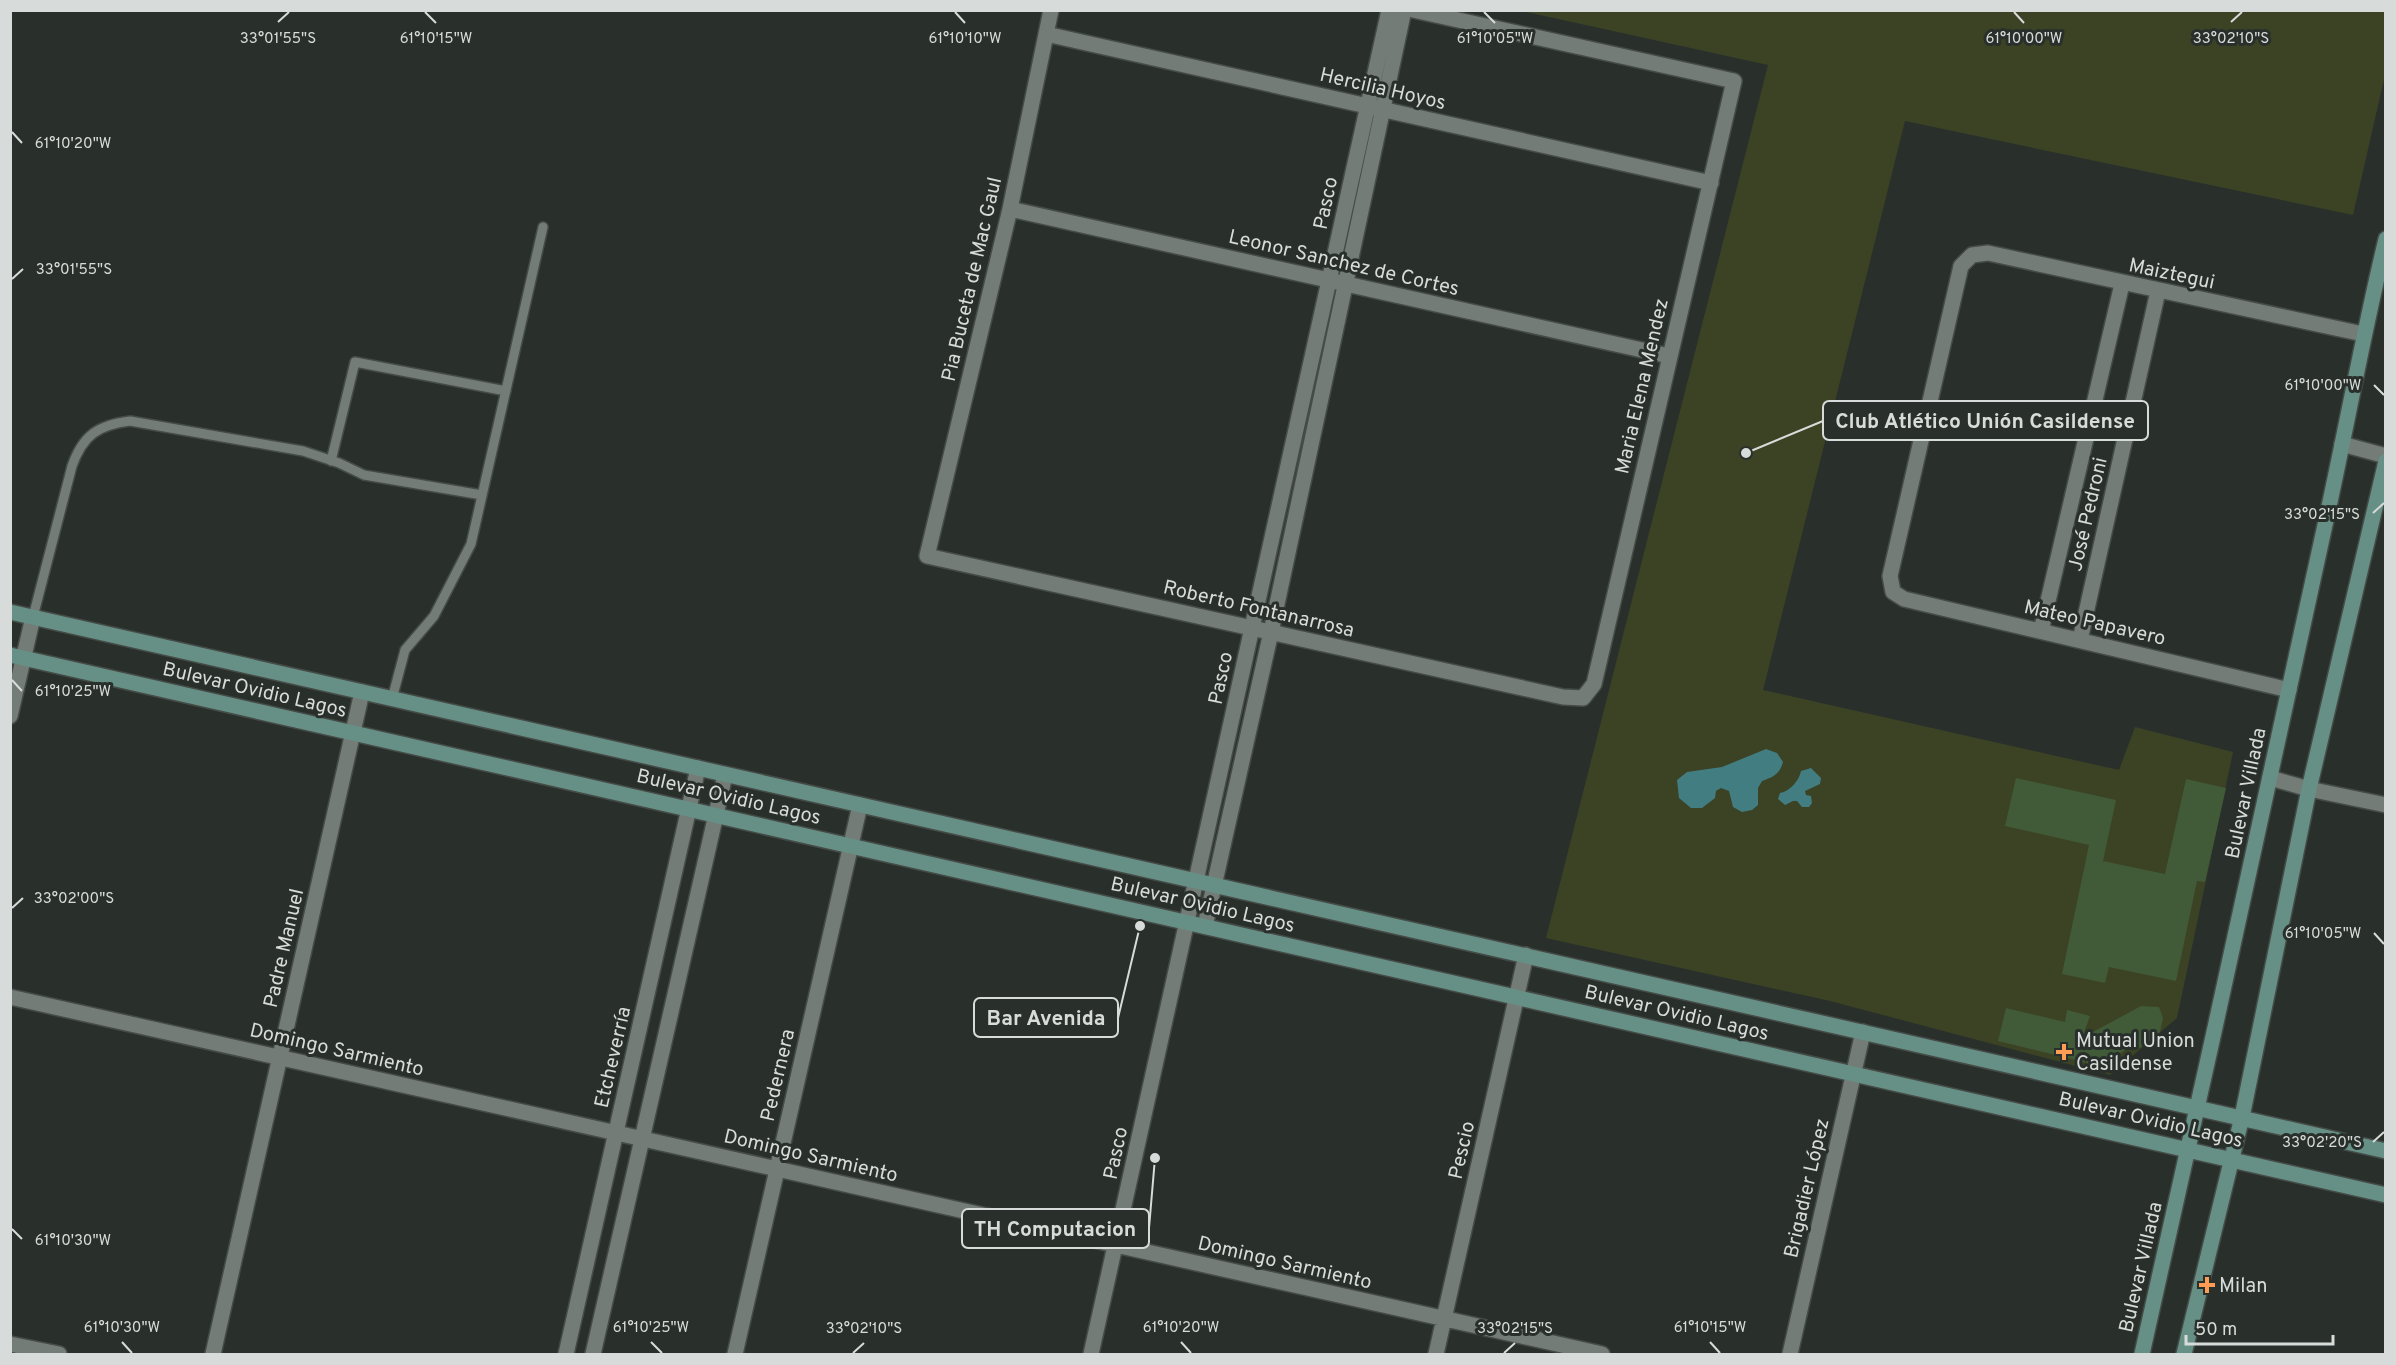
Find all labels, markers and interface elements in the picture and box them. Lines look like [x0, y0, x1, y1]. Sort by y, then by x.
text: 33°01'55"S [240, 30, 316, 49]
text: 61°10'15"W [400, 30, 472, 49]
text: 61°10'10"W [929, 30, 1002, 49]
text: 61°10'05"W [1457, 30, 1533, 49]
text: 61°10'00"W [1986, 30, 2062, 49]
text: 33°02'10"S [2193, 30, 2269, 49]
street label: Hercilia Hoyos [1317, 63, 1448, 117]
text: 61°10'20"W [35, 135, 111, 154]
street label: Pia Buceta de Mac Gaul [937, 175, 1009, 384]
street label: Pasco [1309, 175, 1345, 232]
street label: Leonor Sanchez de Cortes [1226, 225, 1461, 303]
street label: Maiztegui [2126, 253, 2217, 297]
text: 33°01'55"S [36, 261, 112, 280]
street label: Maria Elena Mendez [1610, 296, 1676, 477]
text: 61°10'00"W [2285, 377, 2361, 396]
callout: Club Atlético Unión Casildense [1823, 401, 2148, 440]
text: Club Atlético Unión Casildense [1835, 409, 2135, 436]
street label: José Pedroni [2063, 455, 2115, 574]
text: 33°02'15"S [2284, 506, 2360, 525]
street label: Roberto Fontanarrosa [1160, 575, 1357, 645]
street label: Mateo Papavero [2021, 595, 2168, 653]
street label: Pasco [1204, 650, 1240, 707]
street label: Bulevar Ovidio Lagos [160, 657, 349, 725]
text: 61°10'25"W [35, 683, 111, 702]
street label: Bulevar Villada [2220, 725, 2274, 861]
street label: Bulevar Ovidio Lagos [634, 764, 823, 832]
street label: Bulevar Ovidio Lagos [1108, 872, 1297, 940]
street label: Padre Manuel [259, 886, 311, 1011]
text: 33°02'00"S [34, 890, 114, 909]
text: 61°10'05"W [2285, 925, 2361, 944]
street label: Bulevar Ovidio Lagos [1582, 980, 1771, 1048]
callout: Bar Avenida [974, 998, 1118, 1037]
street label: Etcheverría [590, 1004, 638, 1111]
text: Bar Avenida [987, 1006, 1105, 1033]
street label: Domingo Sarmiento [247, 1018, 426, 1084]
street label: Pedernera [756, 1027, 802, 1124]
place label: Mutual Union Casildense [2076, 1029, 2195, 1078]
marker: Mutual Union Casildense [2057, 1045, 2071, 1059]
street label: Bulevar Ovidio Lagos [2056, 1087, 2245, 1155]
street label: Brigadier López [1779, 1116, 1837, 1261]
street label: Pescio [1444, 1119, 1482, 1182]
street label: Domingo Sarmiento [721, 1124, 900, 1190]
street label: Pasco [1099, 1125, 1135, 1182]
text: 33°02'20"S [2282, 1134, 2362, 1153]
street label: Bulevar Villada [2114, 1200, 2170, 1335]
callout: TH Computacion [962, 1209, 1149, 1248]
text: TH Computacion [974, 1217, 1136, 1244]
street label: Domingo Sarmiento [1195, 1231, 1374, 1297]
text: 61°10'30"W [35, 1232, 111, 1251]
place label: Milan [2219, 1274, 2267, 1300]
marker: Milan [2200, 1278, 2214, 1292]
scale bar [2186, 1308, 2333, 1346]
text: 61°10'30"W [84, 1319, 160, 1338]
text: 61°10'25"W [613, 1319, 689, 1338]
text: 61°10'20"W [1143, 1319, 1219, 1338]
text: 61°10'15"W [1674, 1319, 1746, 1338]
text: 50 m [2195, 1319, 2237, 1342]
text: 33°02'10"S [826, 1320, 902, 1339]
text: 33°02'15"S [1477, 1320, 1553, 1339]

